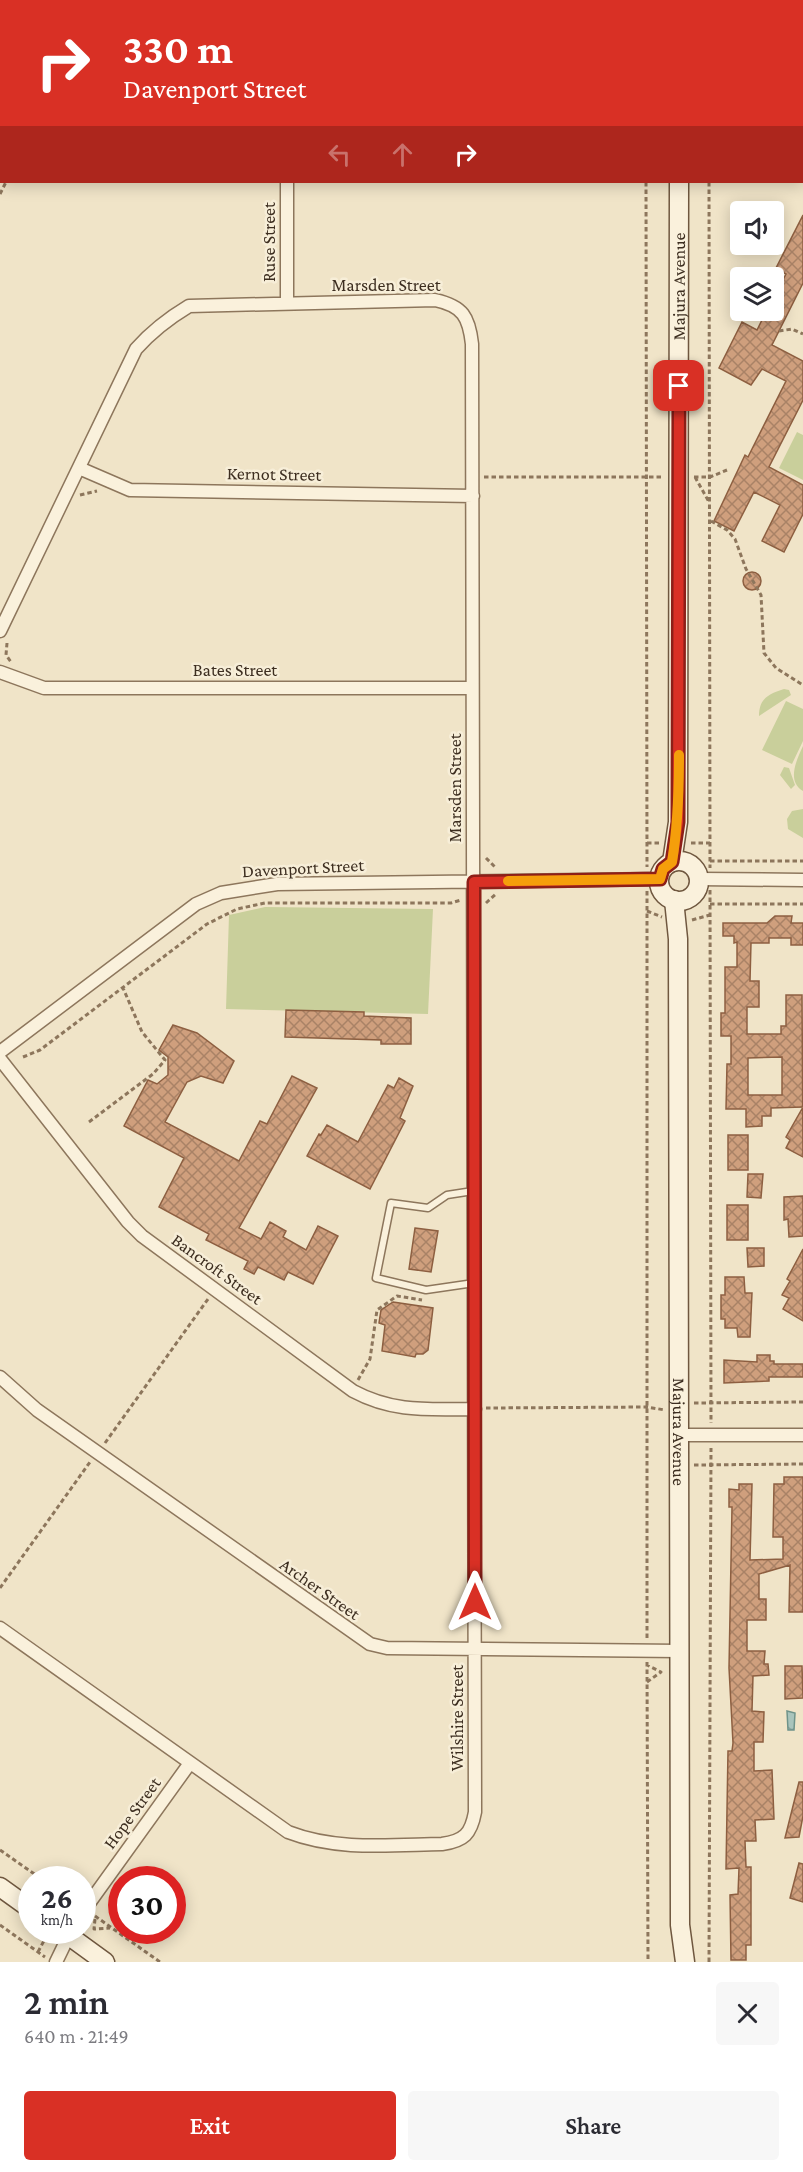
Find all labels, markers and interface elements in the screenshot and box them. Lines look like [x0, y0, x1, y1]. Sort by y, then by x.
icon: right [24, 24, 102, 102]
text: 330 m [123, 25, 233, 72]
text: Davenport Street [123, 74, 306, 104]
icon: left [323, 138, 356, 171]
icon: ahead [386, 138, 419, 171]
icon: right [449, 138, 482, 171]
street label: Ruse Street [259, 201, 279, 282]
map controls [730, 201, 784, 321]
button: sound [730, 201, 784, 255]
street label: Majura Avenue [669, 232, 690, 340]
button: layers [730, 267, 784, 321]
street label: Marsden Street [331, 275, 442, 295]
pin [653, 360, 704, 411]
icon: arrive [662, 369, 695, 402]
street label: Kernot Street [227, 463, 322, 485]
street label: Bates Street [193, 660, 278, 680]
street label: Marsden Street [445, 732, 465, 843]
street label: Davenport Street [241, 855, 366, 881]
street label: Bancroft Street [168, 1229, 267, 1309]
street label: Majura Avenue [668, 1378, 689, 1486]
street label: Archer Street [276, 1554, 365, 1624]
position arrow [443, 1570, 507, 1634]
street label: Wilshire Street [447, 1664, 467, 1771]
street label: Hope Street [99, 1772, 165, 1853]
speed limit sign: 30 [108, 1866, 186, 1944]
text: 26 [41, 1881, 73, 1914]
text: km/h [41, 1912, 73, 1928]
text: 2 min [24, 1982, 109, 2022]
button: close [716, 1982, 779, 2045]
text: 640 m · 21:49 [24, 2025, 129, 2047]
button: Exit [24, 2091, 396, 2160]
button: Share [408, 2091, 779, 2160]

